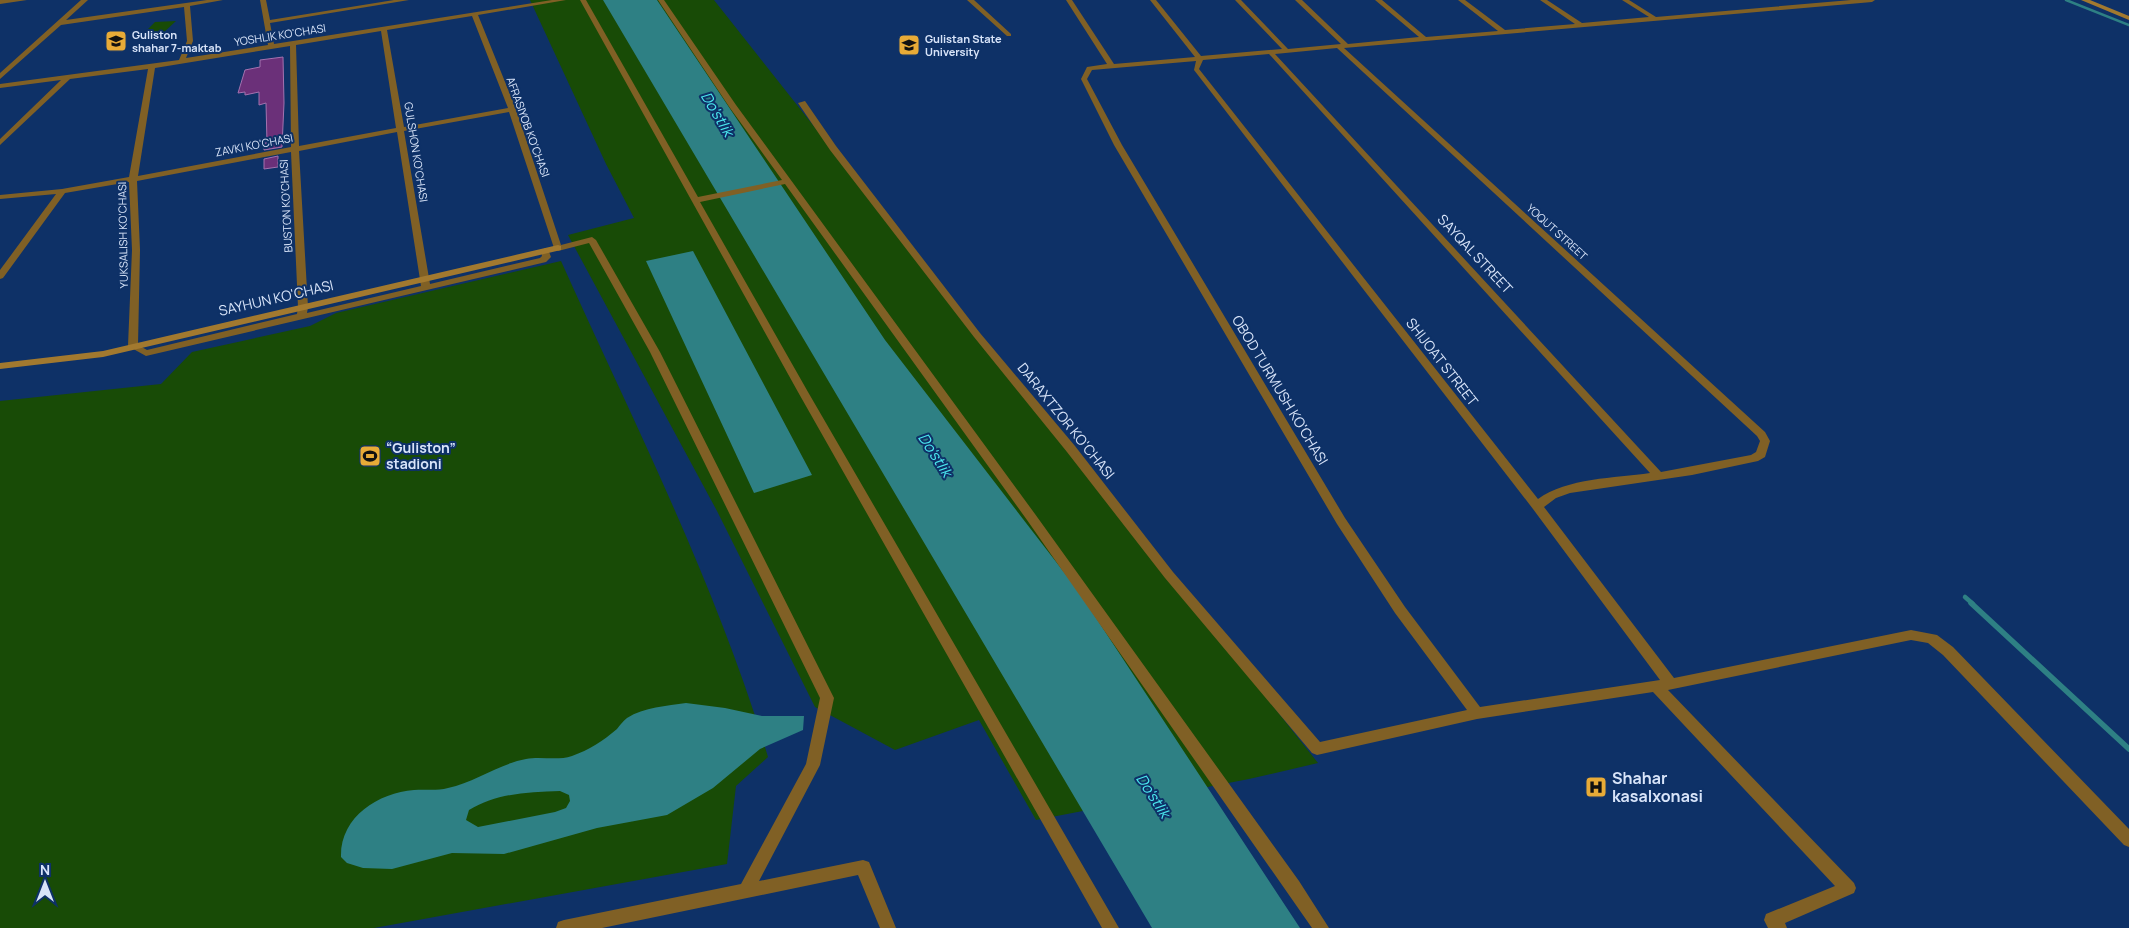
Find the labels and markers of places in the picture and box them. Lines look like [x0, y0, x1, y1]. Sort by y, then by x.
place label: Guliston shahar 7-maktab [132, 27, 222, 55]
school or university icon: Guliston shahar 7-maktab [104, 29, 128, 53]
place label: Gulistan State University [925, 31, 1002, 59]
school or university icon: Gulistan State University [897, 33, 921, 57]
place label: “Guliston” stadioni [386, 438, 456, 473]
sports icon: “Guliston” stadioni [358, 444, 382, 468]
place label: Shahar kasalxonasi [1612, 767, 1703, 807]
hospital icon: Shahar kasalxonasi [1584, 775, 1608, 799]

